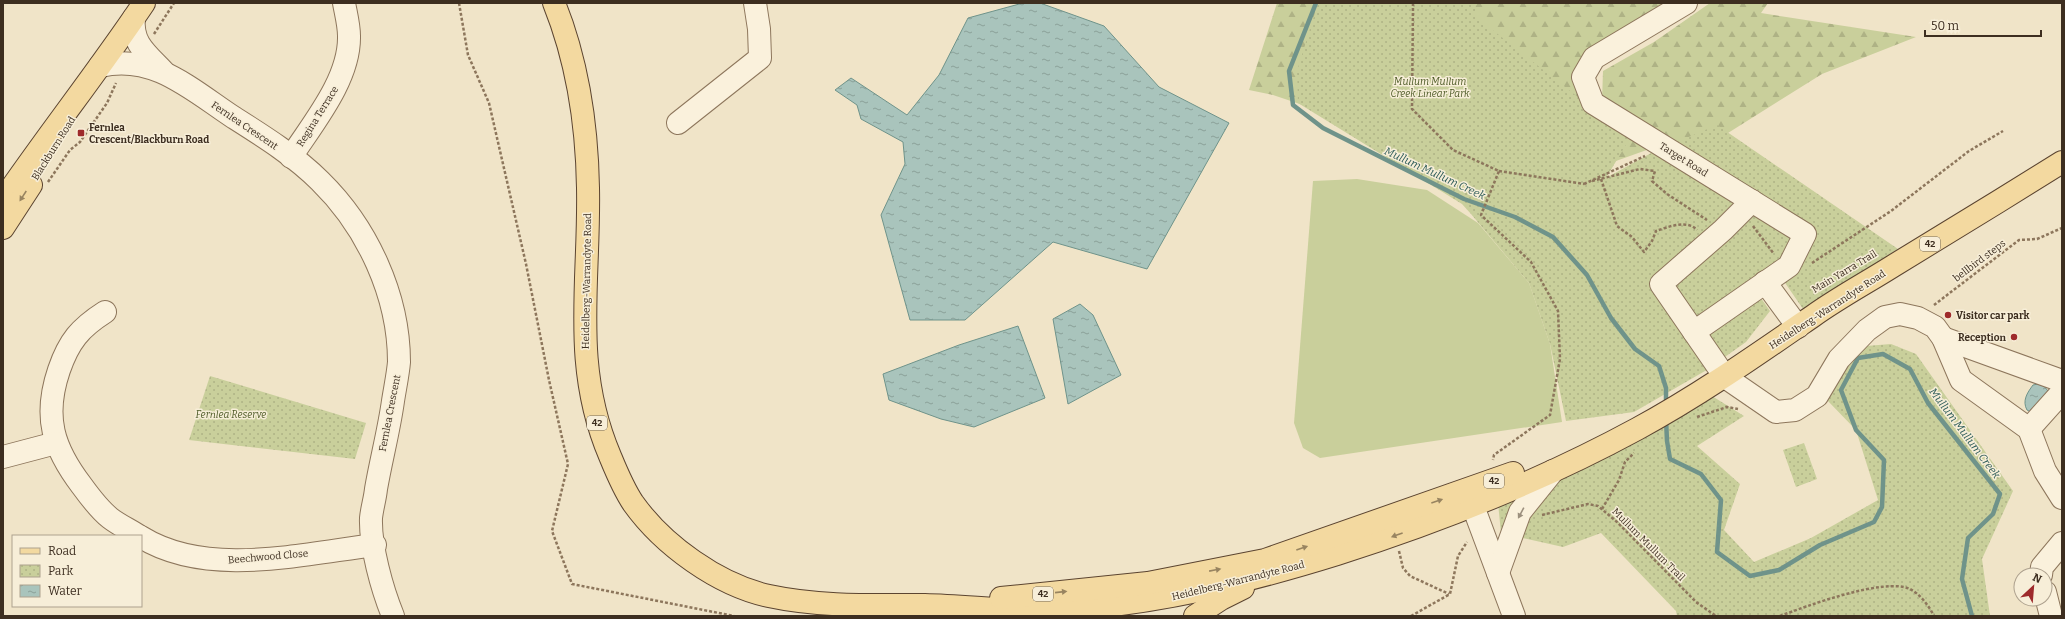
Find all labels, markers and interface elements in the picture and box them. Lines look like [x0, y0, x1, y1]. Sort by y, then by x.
scale bar [1925, 12, 2041, 38]
text: 50 m [1931, 19, 1960, 33]
park label: Mullum Mullum Creek Linear Park [1390, 76, 1470, 100]
street label: Regina Terrace [294, 84, 341, 149]
street label: Fernlea Crescent [209, 99, 280, 153]
street label: Blackburn Road [29, 114, 78, 183]
place label: Fernlea Crescent/Blackburn Road [89, 122, 209, 146]
marker: Fernlea Crescent/Blackburn Road [76, 128, 86, 138]
street label: Target Road [1657, 140, 1710, 180]
water label: Mullum Mullum Creek [1382, 144, 1488, 203]
one-way arrow [20, 190, 27, 202]
street label: Heidelberg-Warrandyte Road [580, 213, 594, 349]
road number: 42 [1920, 237, 1940, 251]
street label: bellbird steps [1951, 237, 2008, 284]
street label: Main Yarra Trail [1810, 248, 1879, 296]
street label: Heidelberg-Warrandyte Road [1767, 268, 1888, 352]
marker: Visitor car park [1943, 310, 1953, 320]
place label: Visitor car park [1956, 310, 2029, 322]
place label: Reception [1958, 332, 2007, 344]
marker: Reception [2009, 332, 2019, 342]
street label: Fernlea Crescent [377, 373, 403, 453]
water label: Mullum Mullum Creek [1926, 386, 2003, 482]
park label: Fernlea Reserve [196, 409, 266, 421]
road number: 42 [587, 416, 607, 430]
road number: 42 [1484, 474, 1504, 488]
one-way arrow [1431, 498, 1443, 504]
street label: Mullum Mullum Trail [1609, 506, 1687, 584]
one-way arrow [1518, 507, 1524, 519]
one-way arrow [1390, 532, 1402, 538]
legend [12, 535, 142, 607]
text: Road [48, 544, 76, 558]
one-way arrow [1296, 544, 1308, 550]
street label: Beechwood Close [227, 548, 309, 566]
street label: Heidelberg-Warrandyte Road [1171, 559, 1306, 603]
text: Park [48, 564, 74, 578]
one-way arrow [1209, 567, 1221, 573]
north arrow [2013, 567, 2053, 607]
text: N [2030, 571, 2044, 586]
text: Water [48, 584, 83, 598]
road number: 42 [1033, 587, 1053, 601]
one-way arrow [1055, 589, 1067, 595]

